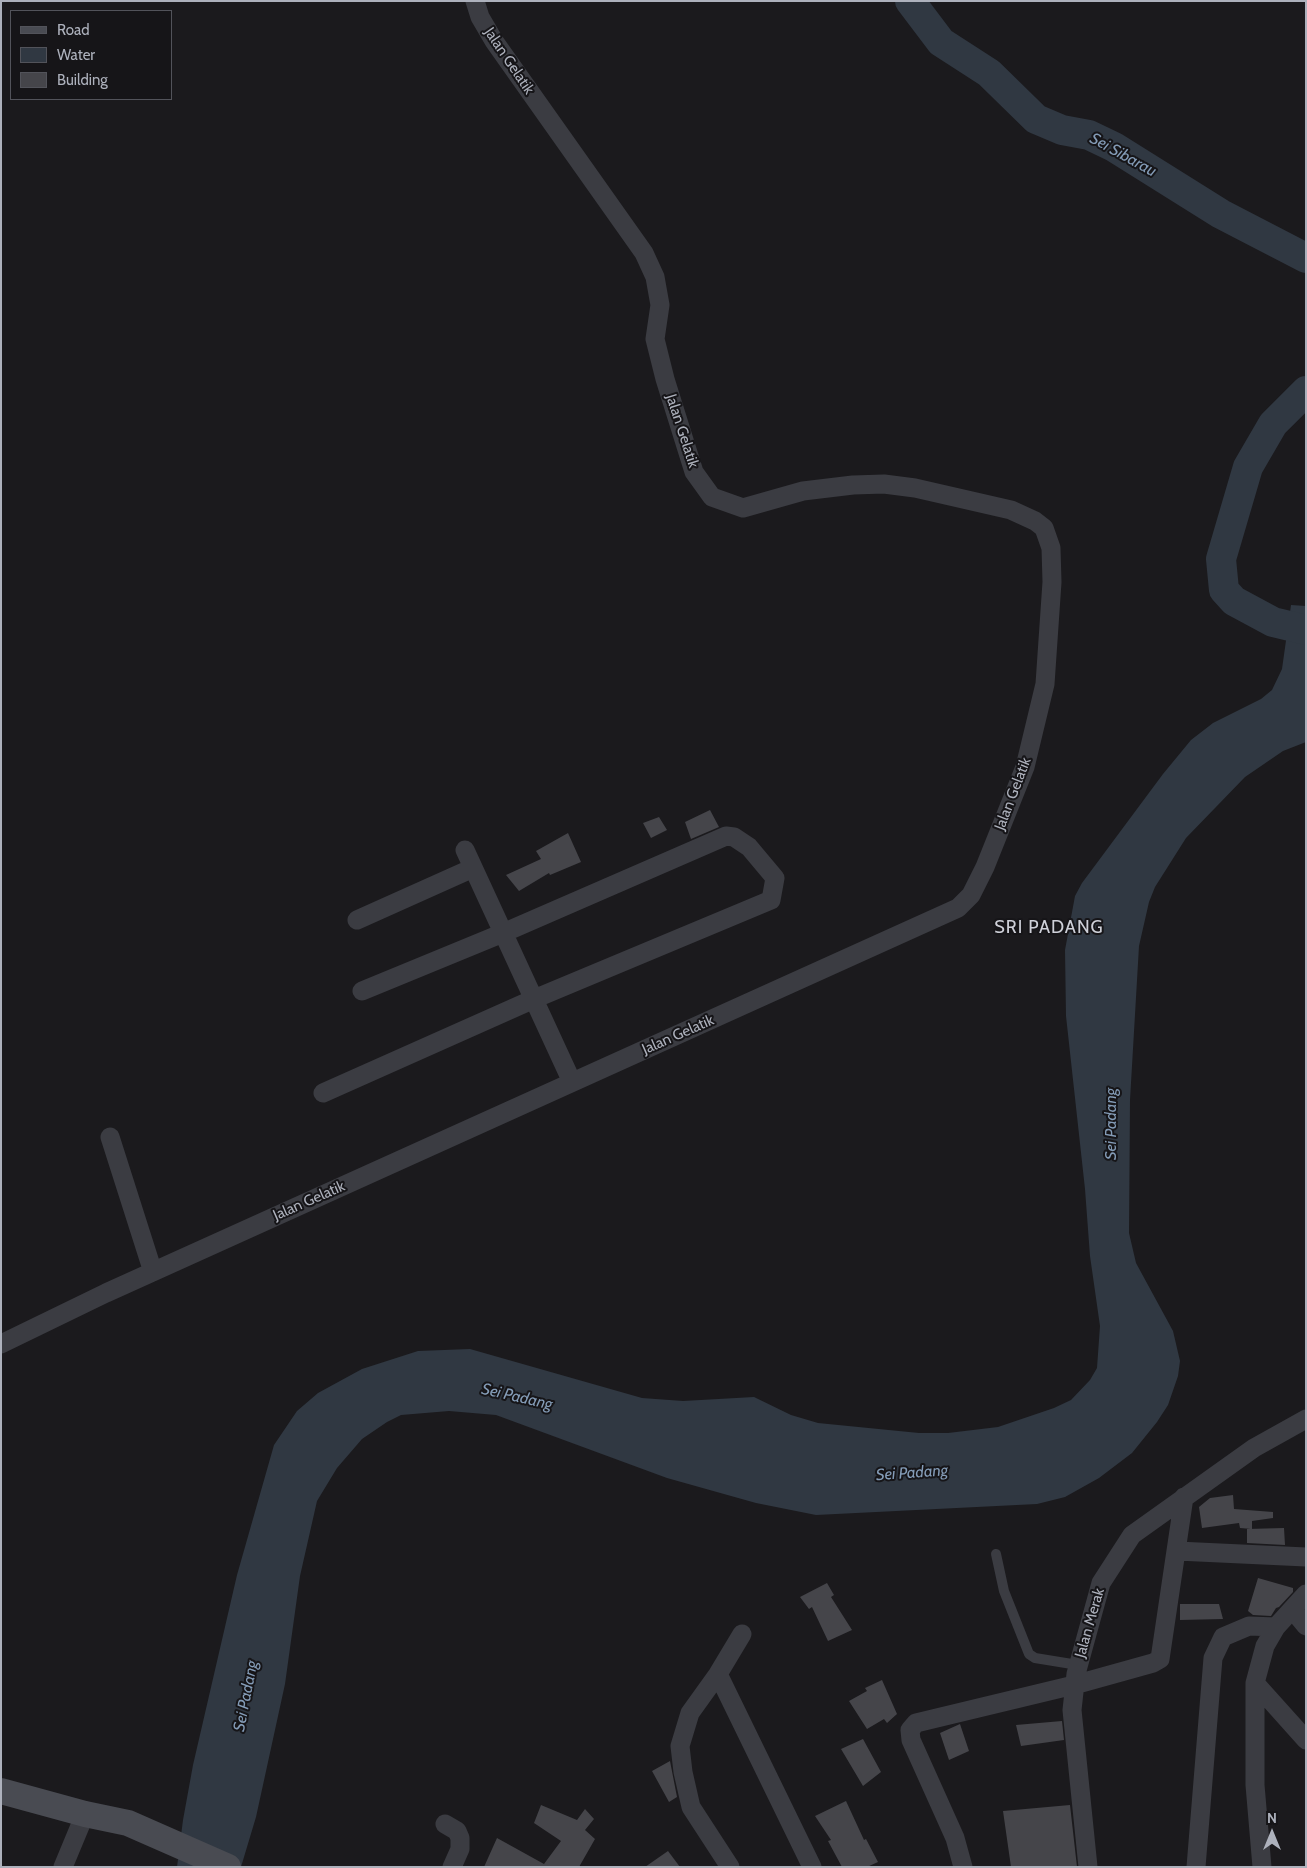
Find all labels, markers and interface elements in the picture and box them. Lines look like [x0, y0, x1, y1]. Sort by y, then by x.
legend [10, 10, 172, 100]
text: Road [57, 21, 90, 39]
street label: Jalan Gelatik [480, 24, 538, 98]
text: Water [57, 46, 95, 64]
text: Building [57, 71, 108, 89]
water label: Sei Sibarau [1086, 129, 1160, 181]
street label: Jalan Gelatik [662, 392, 702, 470]
street label: Jalan Gelatik [991, 755, 1035, 833]
district label: SRI PADANG [993, 917, 1105, 939]
street label: Jalan Gelatik [639, 1011, 717, 1059]
water label: Sei Padang [1101, 1088, 1121, 1160]
street label: Jalan Gelatik [270, 1177, 348, 1225]
water label: Sei Padang [480, 1380, 554, 1414]
water label: Sei Padang [875, 1461, 949, 1485]
street label: Jalan Merak [1071, 1586, 1109, 1660]
water label: Sei Padang [230, 1659, 262, 1733]
north arrow [1247, 1808, 1297, 1858]
text: N [1267, 1809, 1277, 1827]

